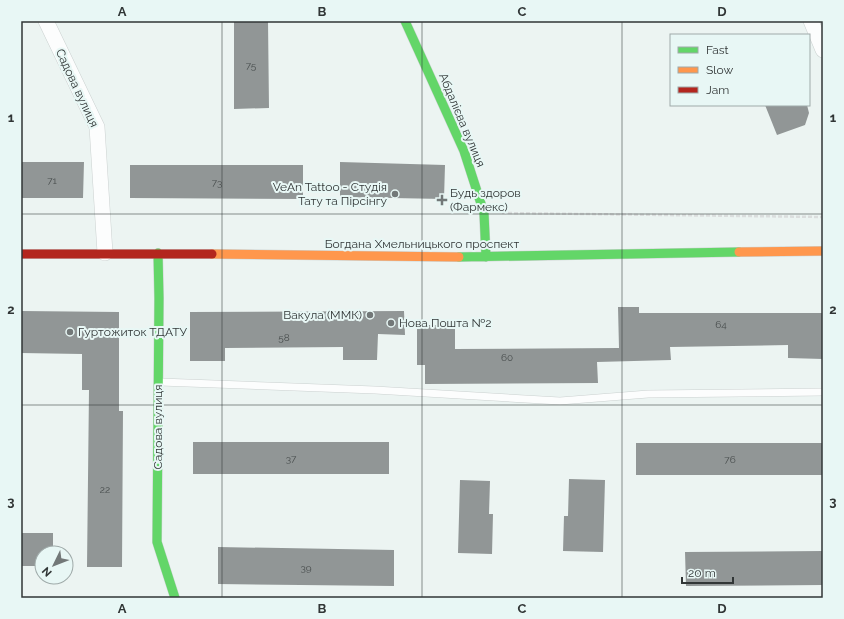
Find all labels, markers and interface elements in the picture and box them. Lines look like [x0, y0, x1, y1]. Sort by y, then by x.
text: A [118, 4, 127, 19]
text: B [318, 4, 327, 19]
text: C [518, 4, 527, 19]
text: D [717, 4, 727, 19]
legend [670, 34, 810, 106]
text: Fast [706, 43, 729, 57]
street label: Садова вулиця [53, 47, 101, 129]
house number: 75 [246, 60, 257, 71]
text: Slow [706, 63, 733, 77]
street label: Абдалієва вулиця [436, 71, 488, 169]
text: Jam [706, 83, 729, 97]
text: 1 [8, 110, 15, 125]
text: 1 [830, 110, 837, 125]
house number: 71 [47, 175, 58, 186]
house number: 73 [212, 177, 222, 188]
place label: VeAn Tattoo - Студія Тату та Пірсінгу [273, 180, 387, 208]
place label: Будь здоров (Фармекс) [450, 186, 521, 214]
marker: VeAn Tattoo - Студія Тату та Пірсінгу [390, 189, 400, 199]
marker: Будь здоров (Фармекс) [437, 195, 447, 205]
street label: Богдана Хмельницького проспект [325, 237, 520, 251]
text: 2 [7, 302, 15, 317]
text: 2 [829, 302, 837, 317]
place label: Вакула (ММК) [283, 308, 362, 322]
marker: Вакула (ММК) [365, 310, 375, 320]
place label: Нова Пошта №2 [399, 316, 491, 330]
marker: Нова Пошта №2 [386, 318, 396, 328]
house number: 64 [715, 319, 727, 330]
place label: Гуртожиток ТДАТУ [78, 325, 188, 339]
marker: Гуртожиток ТДАТУ [65, 327, 75, 337]
house number: 58 [278, 332, 290, 343]
house number: 60 [501, 352, 513, 363]
street label: Садова вулиця [151, 385, 165, 469]
house number: 37 [286, 453, 297, 464]
house number: 76 [724, 454, 736, 465]
house number: 22 [100, 484, 110, 495]
text: 3 [7, 494, 15, 509]
text: 3 [829, 494, 837, 509]
north arrow [34, 545, 74, 585]
scale bar [682, 559, 733, 585]
house number: 39 [300, 562, 312, 573]
text: N [39, 564, 55, 579]
text: 20 m [688, 566, 716, 580]
text: A [118, 601, 127, 616]
text: B [318, 601, 327, 616]
text: C [518, 601, 527, 616]
text: D [717, 601, 727, 616]

